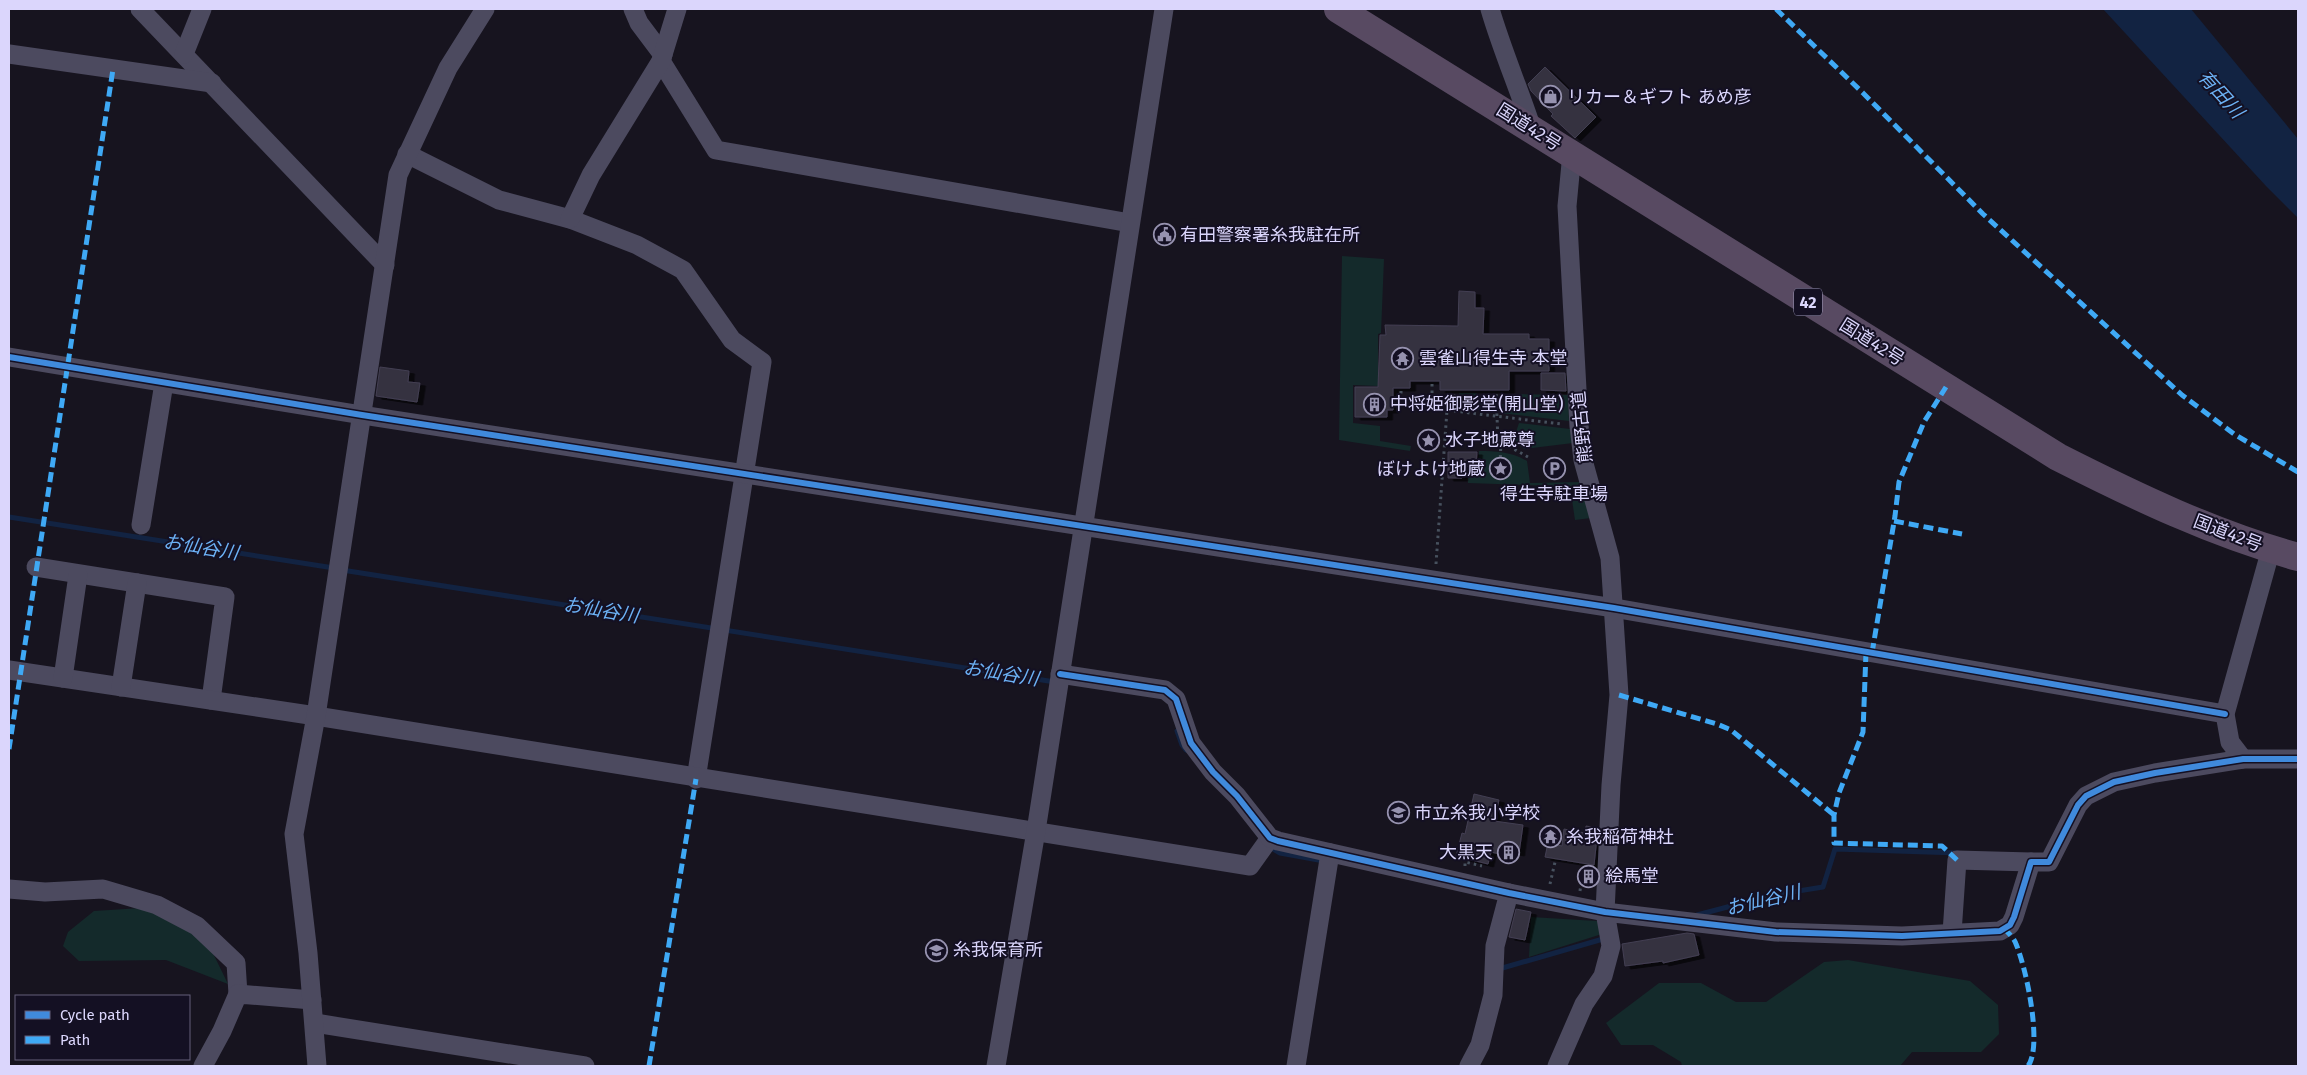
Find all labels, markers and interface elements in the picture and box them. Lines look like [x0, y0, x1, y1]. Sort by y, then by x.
water label: 有田川 [2193, 65, 2250, 124]
shop icon: リカー＆ギフト あめ彦 [1539, 85, 1563, 109]
place label: リカー＆ギフト あめ彦 [1567, 86, 1752, 108]
street label: 国道42号 [1493, 99, 1565, 155]
public building icon: 有田警察署糸我駐在所 [1152, 223, 1176, 247]
place label: 有田警察署糸我駐在所 [1180, 224, 1360, 246]
road number: 42 [1794, 288, 1822, 316]
street label: 国道42号 [1836, 314, 1908, 370]
temple icon: 雲雀山得生寺 本堂 [1391, 346, 1415, 370]
place label: 雲雀山得生寺 本堂 [1419, 347, 1568, 369]
street label: 熊野古道 [1567, 390, 1597, 464]
building icon: 中将姫御影堂(開山堂) [1362, 392, 1386, 416]
place label: 中将姫御影堂(開山堂) [1390, 393, 1564, 415]
place icon: 水子地蔵尊 [1417, 428, 1441, 452]
place label: 水子地蔵尊 [1445, 429, 1535, 451]
place icon: ぼけよけ地蔵 [1489, 457, 1513, 481]
parking icon: 得生寺駐車場 [1542, 457, 1566, 481]
place label: ぼけよけ地蔵 [1377, 458, 1485, 480]
place label: 得生寺駐車場 [1500, 483, 1608, 505]
street label: 国道42号 [2190, 510, 2266, 556]
water label: お仙谷川 [162, 530, 242, 565]
water label: お仙谷川 [562, 593, 642, 628]
water label: お仙谷川 [962, 656, 1042, 691]
school or university icon: 市立糸我小学校 [1386, 801, 1410, 825]
place label: 市立糸我小学校 [1414, 802, 1540, 824]
temple icon: 糸我稲荷神社 [1538, 825, 1562, 849]
place label: 糸我稲荷神社 [1566, 826, 1674, 848]
building icon: 大黒天 [1497, 840, 1521, 864]
place label: 大黒天 [1439, 841, 1493, 863]
building icon: 絵馬堂 [1577, 864, 1601, 888]
place label: 絵馬堂 [1605, 865, 1659, 887]
water label: お仙谷川 [1723, 880, 1805, 920]
school or university icon: 糸我保育所 [925, 938, 949, 962]
place label: 糸我保育所 [953, 939, 1043, 961]
legend [15, 995, 190, 1060]
text: Cycle path [60, 1006, 130, 1024]
text: Path [60, 1031, 90, 1049]

